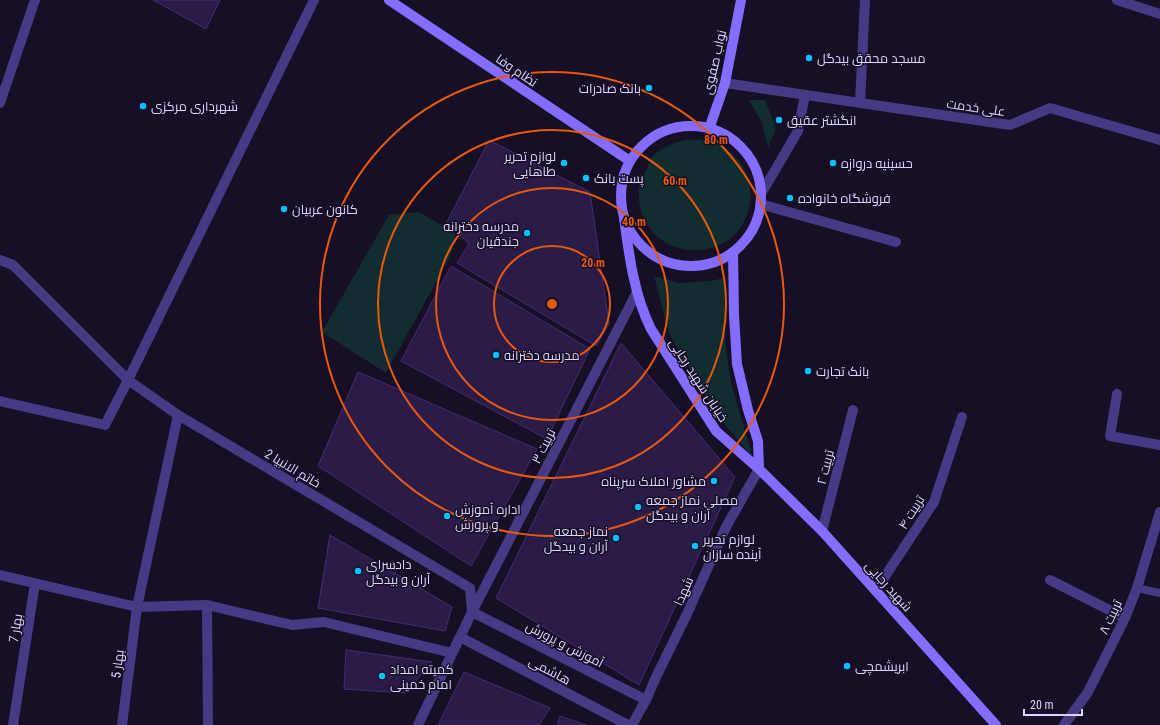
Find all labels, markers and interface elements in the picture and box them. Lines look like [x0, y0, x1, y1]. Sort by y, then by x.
street label: نواب صفوی [700, 28, 729, 96]
street label: نظام وفا [492, 51, 540, 91]
place label: مسجد محقق بیدگل [817, 51, 926, 66]
marker: مسجد محقق بیدگل [804, 53, 814, 63]
place label: بانک صادرات [579, 81, 641, 96]
marker: بانک صادرات [644, 83, 654, 93]
street label: علی خدمت [946, 96, 1006, 119]
place label: شهرداری مرکزی [151, 99, 238, 114]
marker: شهرداری مرکزی [138, 101, 148, 111]
place label: انگشتر عقیق [787, 113, 857, 128]
marker: انگشتر عقیق [774, 115, 784, 125]
text: 80 m [704, 133, 728, 147]
place label: لوازم تحریر طاهایی [503, 149, 556, 179]
place label: حسینیه دروازه [841, 156, 913, 171]
marker: لوازم تحریر طاهایی [559, 158, 569, 168]
marker: حسینیه دروازه [828, 158, 838, 168]
place label: پست بانک [594, 171, 644, 188]
marker: پست بانک [581, 173, 591, 183]
text: 60 m [663, 174, 687, 188]
place label: فروشگاه خانواده [798, 191, 891, 206]
marker: فروشگاه خانواده [785, 193, 795, 203]
place label: کانون عربیان [292, 202, 358, 217]
marker: کانون عربیان [279, 204, 289, 214]
text: 40 m [622, 215, 646, 229]
place label: مدرسه دخترانه جندقیان [443, 219, 519, 249]
marker: مدرسه دخترانه جندقیان [522, 228, 532, 238]
text: 20 m [581, 256, 605, 270]
centre of rings [545, 297, 559, 311]
street label: خیابان شهید رجایی [666, 336, 731, 425]
place label: مدرسه دخترانه [504, 348, 580, 363]
marker: مدرسه دخترانه [491, 350, 501, 360]
place label: بانک تجارت [816, 364, 869, 379]
marker: بانک تجارت [803, 366, 813, 376]
street label: تربیت ۳ [528, 426, 559, 466]
street label: خاتم الانبیا 2 [261, 446, 323, 493]
street label: تربیت ۲ [814, 448, 837, 486]
place label: مشاور املاک سرپناه [601, 474, 706, 491]
marker: مشاور املاک سرپناه [709, 476, 719, 486]
street label: تربیت ۴ [895, 492, 928, 532]
place label: مصلی نماز جمعه آران و بیدگل [646, 493, 738, 523]
place label: اداره آموزش و پرورش [455, 502, 521, 534]
marker: مصلی نماز جمعه آران و بیدگل [633, 502, 643, 512]
marker: اداره آموزش و پرورش [442, 511, 452, 521]
place label: نماز جمعه آران و بیدگل [544, 524, 609, 554]
place label: لوازم تحریر آینده سازان [702, 532, 762, 562]
marker: نماز جمعه آران و بیدگل [611, 533, 621, 543]
marker: لوازم تحریر آینده سازان [690, 541, 700, 551]
place label: دادسرای آران و بیدگل [366, 557, 431, 587]
street label: شهید رجایی [862, 558, 915, 615]
marker: دادسرای آران و بیدگل [353, 566, 363, 576]
street label: شهدا [671, 575, 696, 608]
street label: تربیت ۸ [1096, 597, 1125, 637]
street label: بهار 7 [6, 613, 25, 643]
street label: آموزش و پرورش [523, 618, 607, 672]
street label: بهار 5 [108, 649, 127, 679]
street label: هاشمی [526, 653, 573, 688]
place label: ابریشمچی [855, 659, 909, 676]
marker: ابریشمچی [842, 661, 852, 671]
place label: کمیته امداد امام خمینی [390, 662, 454, 694]
marker: کمیته امداد امام خمینی [377, 671, 387, 681]
scale bar [1024, 691, 1082, 717]
text: 20 m [1030, 698, 1054, 712]

